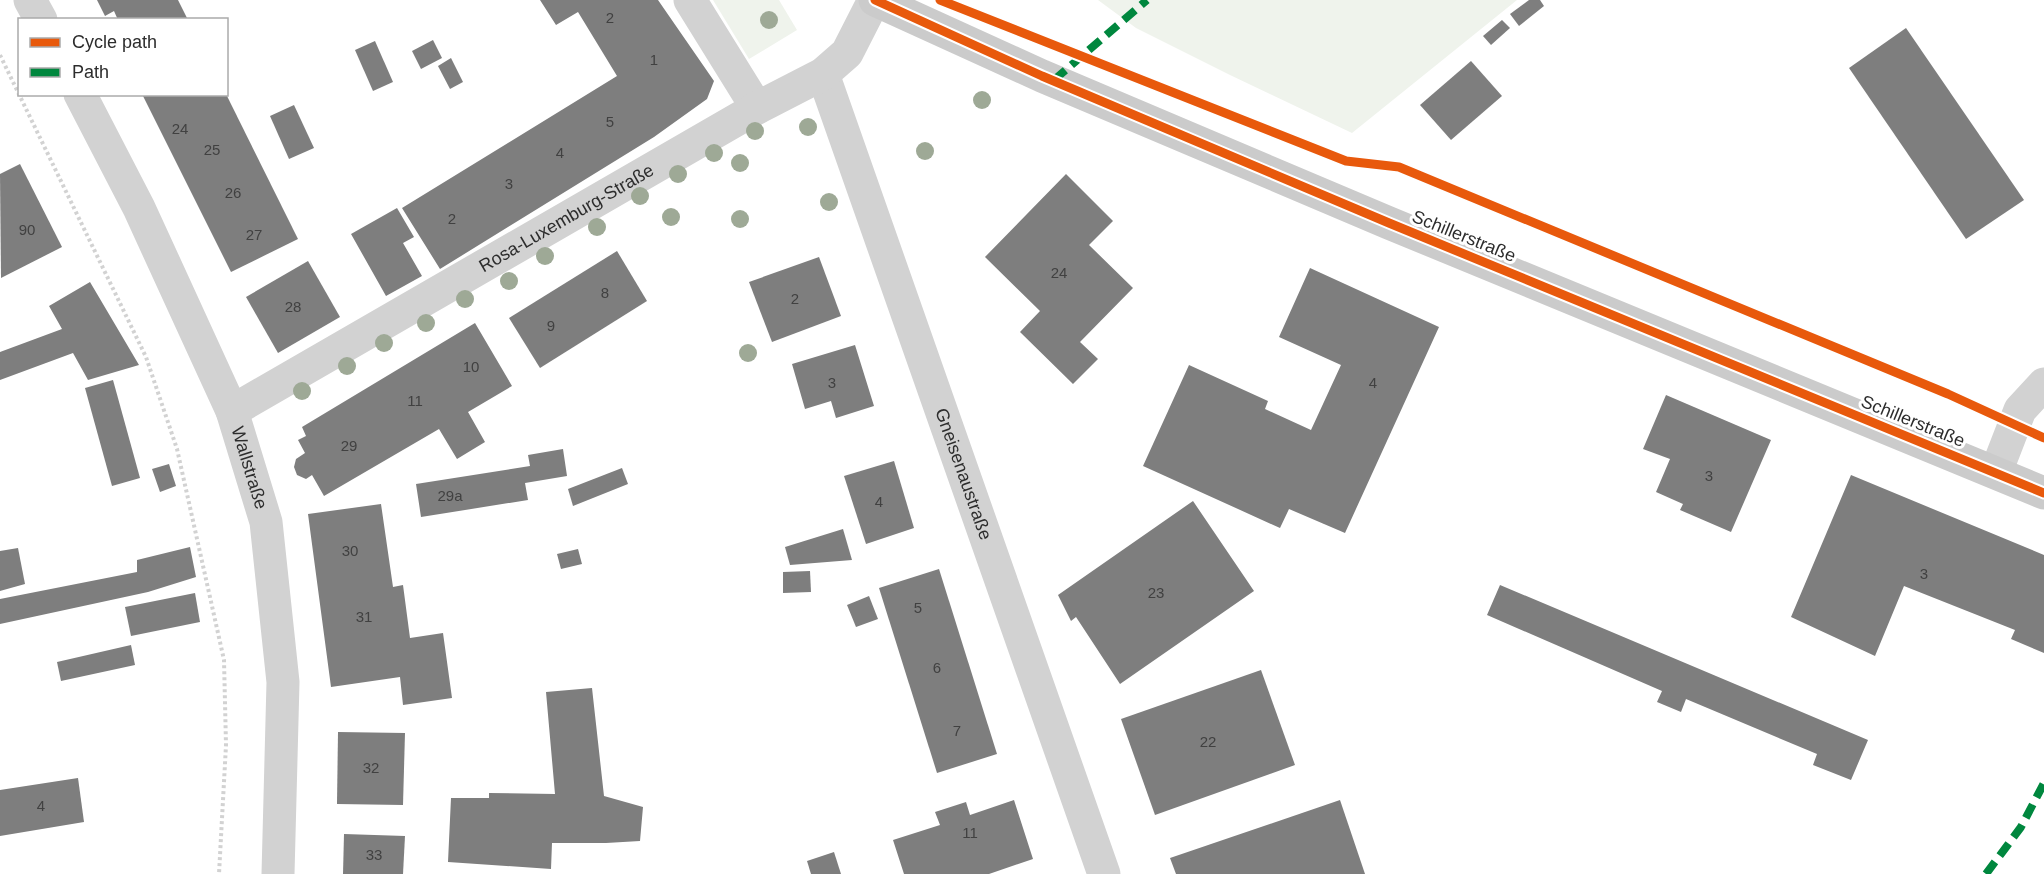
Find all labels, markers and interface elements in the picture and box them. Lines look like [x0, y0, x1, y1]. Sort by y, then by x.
house number: 2 [606, 9, 614, 26]
legend [18, 18, 228, 96]
text: Cycle path [72, 32, 157, 52]
house number: 1 [650, 51, 658, 68]
text: Path [72, 62, 109, 82]
house number: 5 [606, 113, 614, 130]
house number: 24 [172, 120, 188, 137]
house number: 25 [204, 141, 220, 158]
house number: 4 [556, 144, 564, 161]
street label: Rosa-Luxemburg-Straße [475, 160, 657, 276]
house number: 3 [505, 175, 513, 192]
house number: 26 [225, 184, 241, 201]
street label: Schillerstraße [1409, 206, 1519, 266]
house number: 2 [448, 210, 456, 227]
house number: 90 [19, 221, 35, 238]
house number: 27 [246, 226, 262, 243]
house number: 24 [1051, 264, 1067, 281]
house number: 8 [601, 284, 609, 301]
house number: 2 [791, 290, 799, 307]
house number: 28 [285, 298, 301, 315]
house number: 9 [547, 317, 555, 334]
house number: 10 [463, 358, 479, 375]
house number: 3 [828, 374, 836, 391]
house number: 4 [1369, 374, 1377, 391]
street label: Schillerstraße [1858, 391, 1968, 451]
house number: 11 [407, 392, 423, 409]
street label: Gneisenaustraße [931, 406, 996, 543]
street label: Wallstraße [227, 424, 271, 511]
house number: 29 [341, 437, 357, 454]
house number: 3 [1705, 467, 1713, 484]
house number: 29a [437, 487, 463, 504]
house number: 4 [875, 493, 883, 510]
house number: 30 [342, 542, 358, 559]
house number: 3 [1920, 565, 1928, 582]
house number: 23 [1148, 584, 1164, 601]
house number: 5 [914, 599, 922, 616]
house number: 31 [356, 608, 372, 625]
house number: 6 [933, 659, 941, 676]
house number: 7 [953, 722, 961, 739]
house number: 22 [1200, 733, 1216, 750]
house number: 32 [363, 759, 379, 776]
house number: 4 [37, 797, 45, 814]
house number: 11 [962, 824, 978, 841]
house number: 33 [366, 846, 382, 863]

